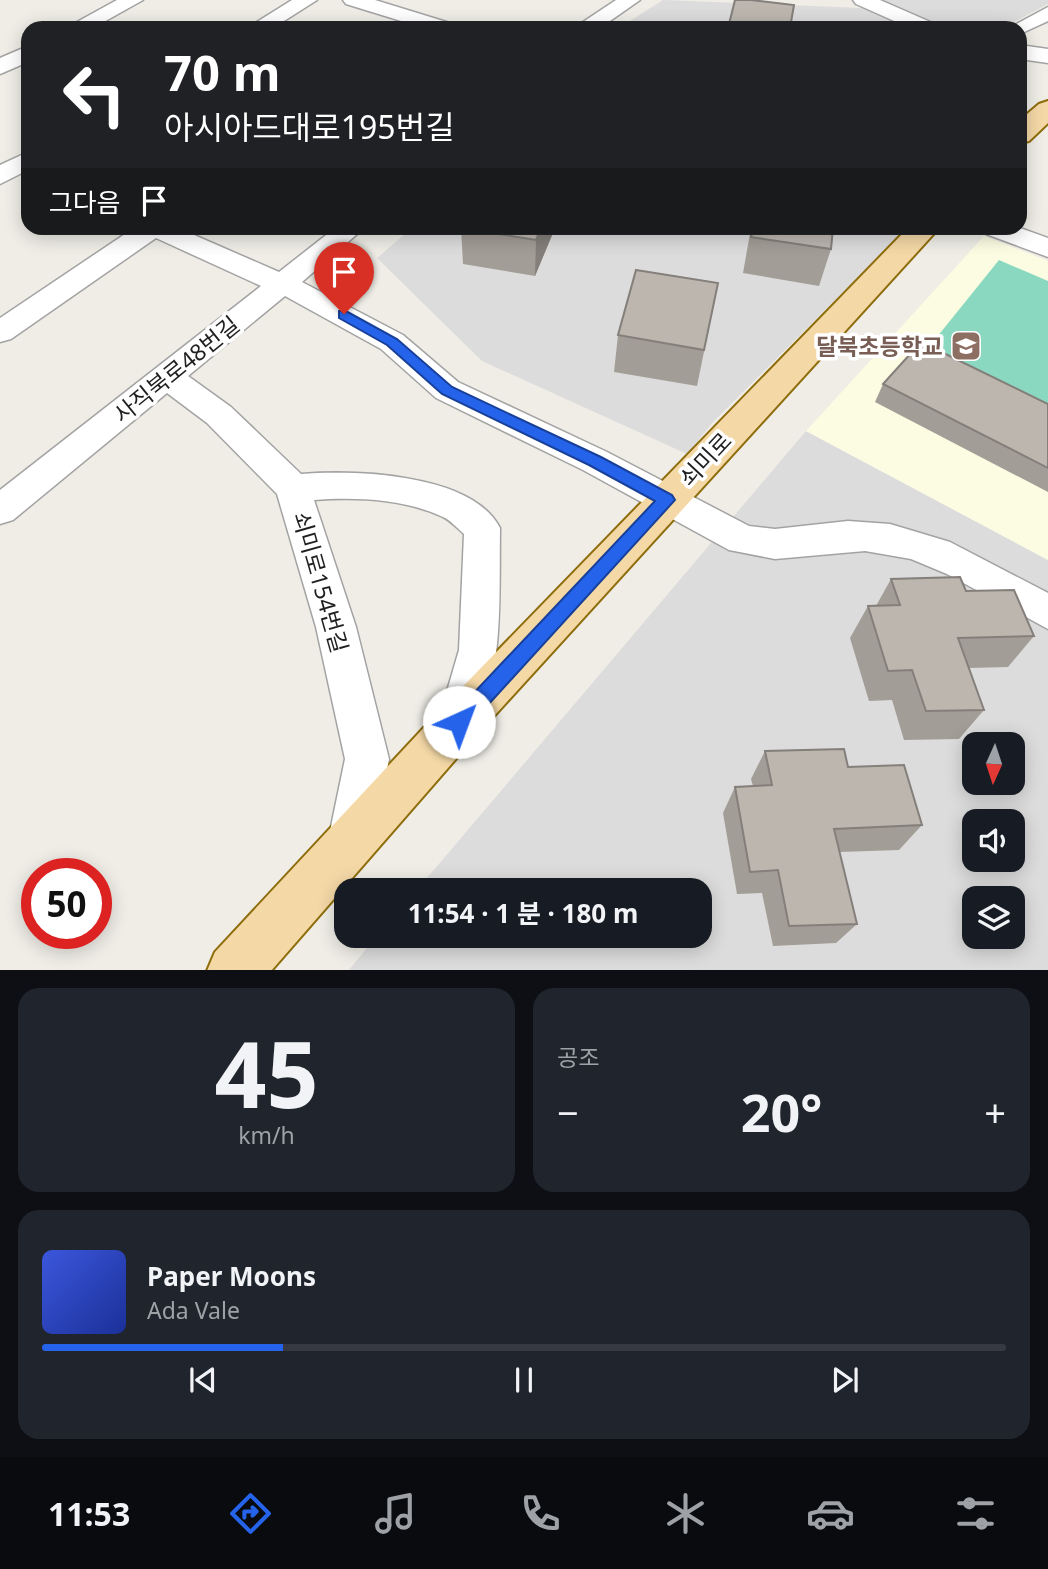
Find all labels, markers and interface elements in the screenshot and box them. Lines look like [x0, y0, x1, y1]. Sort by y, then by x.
text: 70 m [164, 39, 281, 105]
icon: left [49, 49, 140, 140]
text: 아시아드대로195번길 [164, 105, 454, 148]
icon: arrive [135, 182, 173, 220]
text: 그다음 [49, 184, 121, 220]
pin [314, 242, 374, 314]
icon: arrive [325, 253, 363, 291]
street label: 사직북로48번길 [106, 308, 246, 430]
school or university icon: 달북초등학교 [949, 329, 983, 363]
place label: 달북초등학교 [816, 330, 943, 362]
street label: 쇠미로 [672, 425, 738, 493]
street label: 쇠미로154번길 [286, 508, 356, 656]
position arrow [422, 685, 496, 759]
north arrow [962, 732, 1026, 794]
map controls [962, 732, 1025, 949]
button: sound [962, 809, 1025, 872]
speed limit sign: 50 [21, 858, 112, 949]
button: layers [962, 886, 1025, 949]
text: 11:54 · 1 분 · 180 m [408, 895, 638, 931]
text: 45 [214, 1011, 319, 1135]
text: 공조 [557, 1041, 599, 1073]
text: 20° [741, 1076, 822, 1147]
text: − [557, 1086, 579, 1138]
text: + [984, 1086, 1006, 1138]
text: km/h [238, 1119, 295, 1151]
text: Paper Moons [147, 1258, 316, 1294]
text: Ada Vale [147, 1294, 240, 1326]
icon: previous [184, 1361, 222, 1399]
icon: pause [505, 1361, 543, 1399]
icon: next [826, 1361, 864, 1399]
icon: directions [226, 1489, 275, 1538]
icon: music [371, 1489, 420, 1538]
icon: phone [516, 1489, 565, 1538]
icon: climate [661, 1489, 710, 1538]
icon: car [806, 1489, 855, 1538]
icon: filters [951, 1489, 1000, 1538]
text: 11:53 [48, 1492, 130, 1535]

